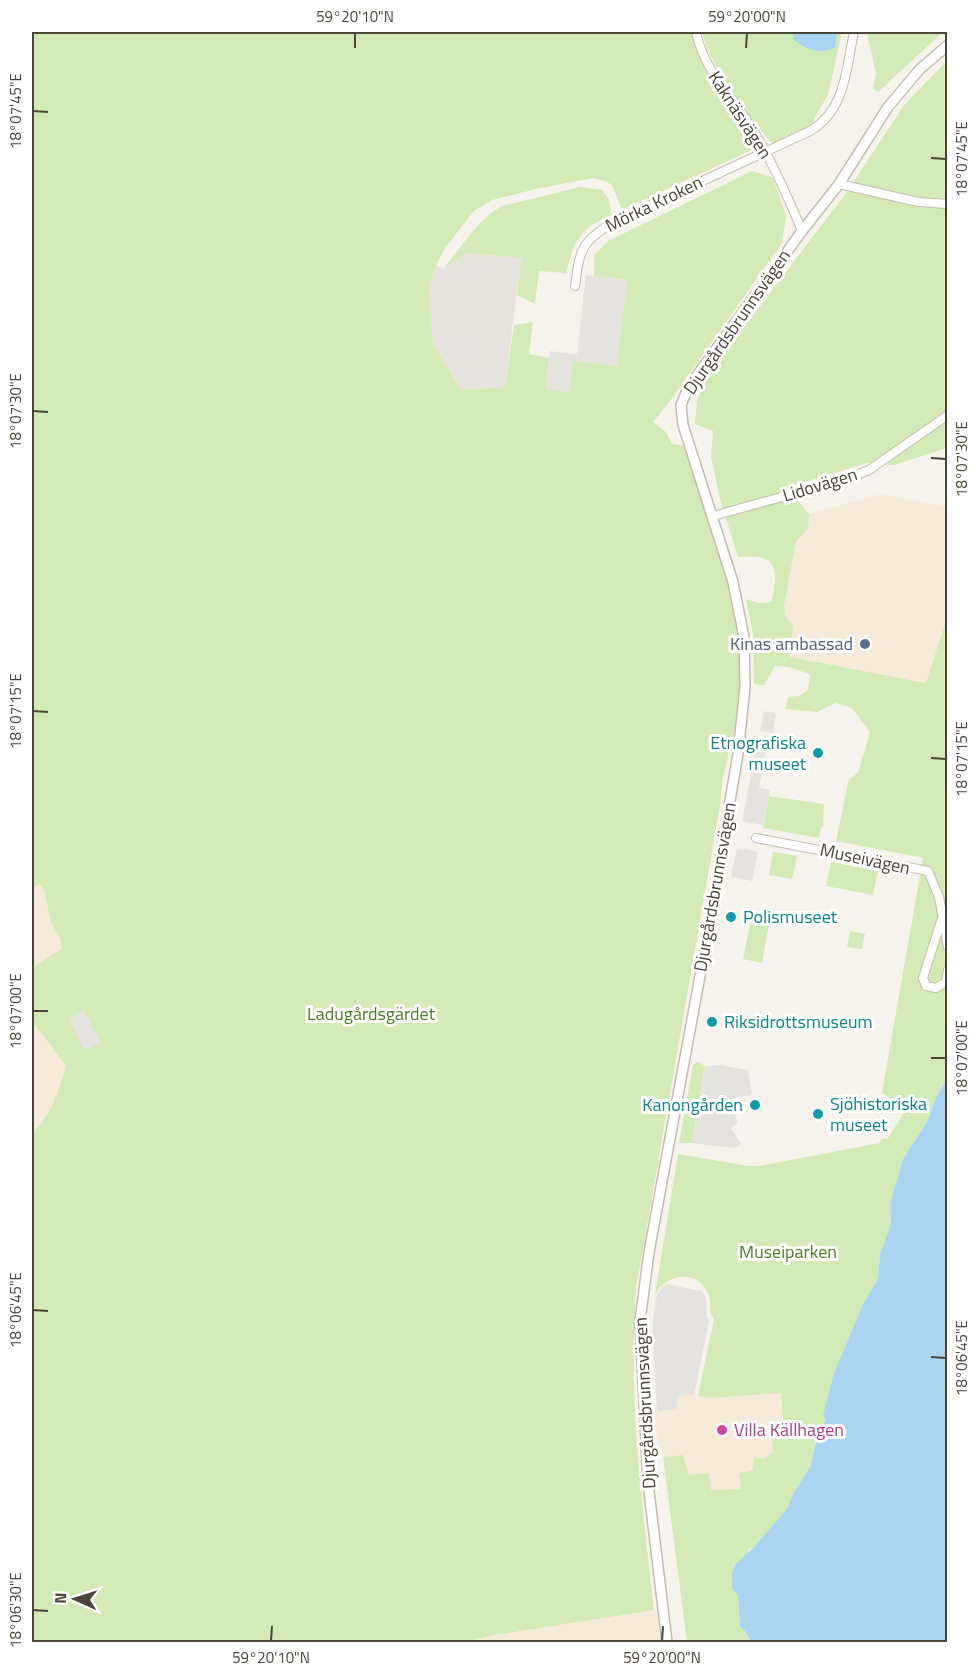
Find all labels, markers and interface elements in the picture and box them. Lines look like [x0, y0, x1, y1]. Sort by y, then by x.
text: 59°20'10"N [316, 5, 394, 28]
text: 59°20'00"N [708, 5, 786, 28]
street label: Kaknäsvägen [702, 65, 779, 164]
text: 18°07'45"E [4, 73, 27, 149]
text: 18°07'45"E [950, 121, 973, 197]
street label: Mörka Kroken [601, 168, 707, 239]
street label: Djurgårdsbrunnsvägen [676, 244, 797, 400]
text: 18°07'30"E [4, 373, 27, 449]
text: 18°07'30"E [950, 421, 973, 497]
street label: Lidovägen [779, 460, 861, 509]
place label: Kinas ambassad [730, 630, 853, 657]
marker: Kinas ambassad [858, 637, 872, 651]
text: 18°07'15"E [4, 673, 27, 749]
text: 18°07'15"E [950, 721, 973, 797]
place label: Etnografiska museet [710, 729, 807, 777]
marker: Etnografiska museet [811, 746, 825, 760]
street label: Djurgårdsbrunnsvägen [686, 800, 743, 974]
street label: Museivägen [817, 836, 913, 881]
place label: Polismuseet [743, 903, 838, 930]
marker: Polismuseet [724, 910, 738, 924]
text: 18°07'00"E [4, 973, 27, 1049]
park label: Ladugårdsgärdet [307, 1000, 436, 1027]
place label: Riksidrottsmuseum [724, 1008, 873, 1035]
marker: Riksidrottsmuseum [705, 1015, 719, 1029]
text: 18°07'00"E [950, 1020, 973, 1096]
place label: Sjöhistoriska museet [830, 1090, 927, 1138]
place label: Kanongården [642, 1091, 743, 1118]
marker: Kanongården [748, 1098, 762, 1112]
marker: Sjöhistoriska museet [811, 1107, 825, 1121]
park label: Museiparken [739, 1238, 837, 1265]
text: 18°06'45"E [4, 1272, 27, 1348]
street label: Djurgårdsbrunnsvägen [627, 1317, 662, 1489]
text: 18°06'45"E [950, 1320, 973, 1396]
place label: Villa Källhagen [734, 1416, 844, 1443]
marker: Villa Källhagen [715, 1423, 729, 1437]
north arrow [45, 1569, 105, 1629]
text: 18°06'30"E [4, 1572, 27, 1648]
text: N [48, 1592, 72, 1604]
text: 59°20'10"N [232, 1646, 310, 1669]
text: 59°20'00"N [623, 1646, 701, 1669]

